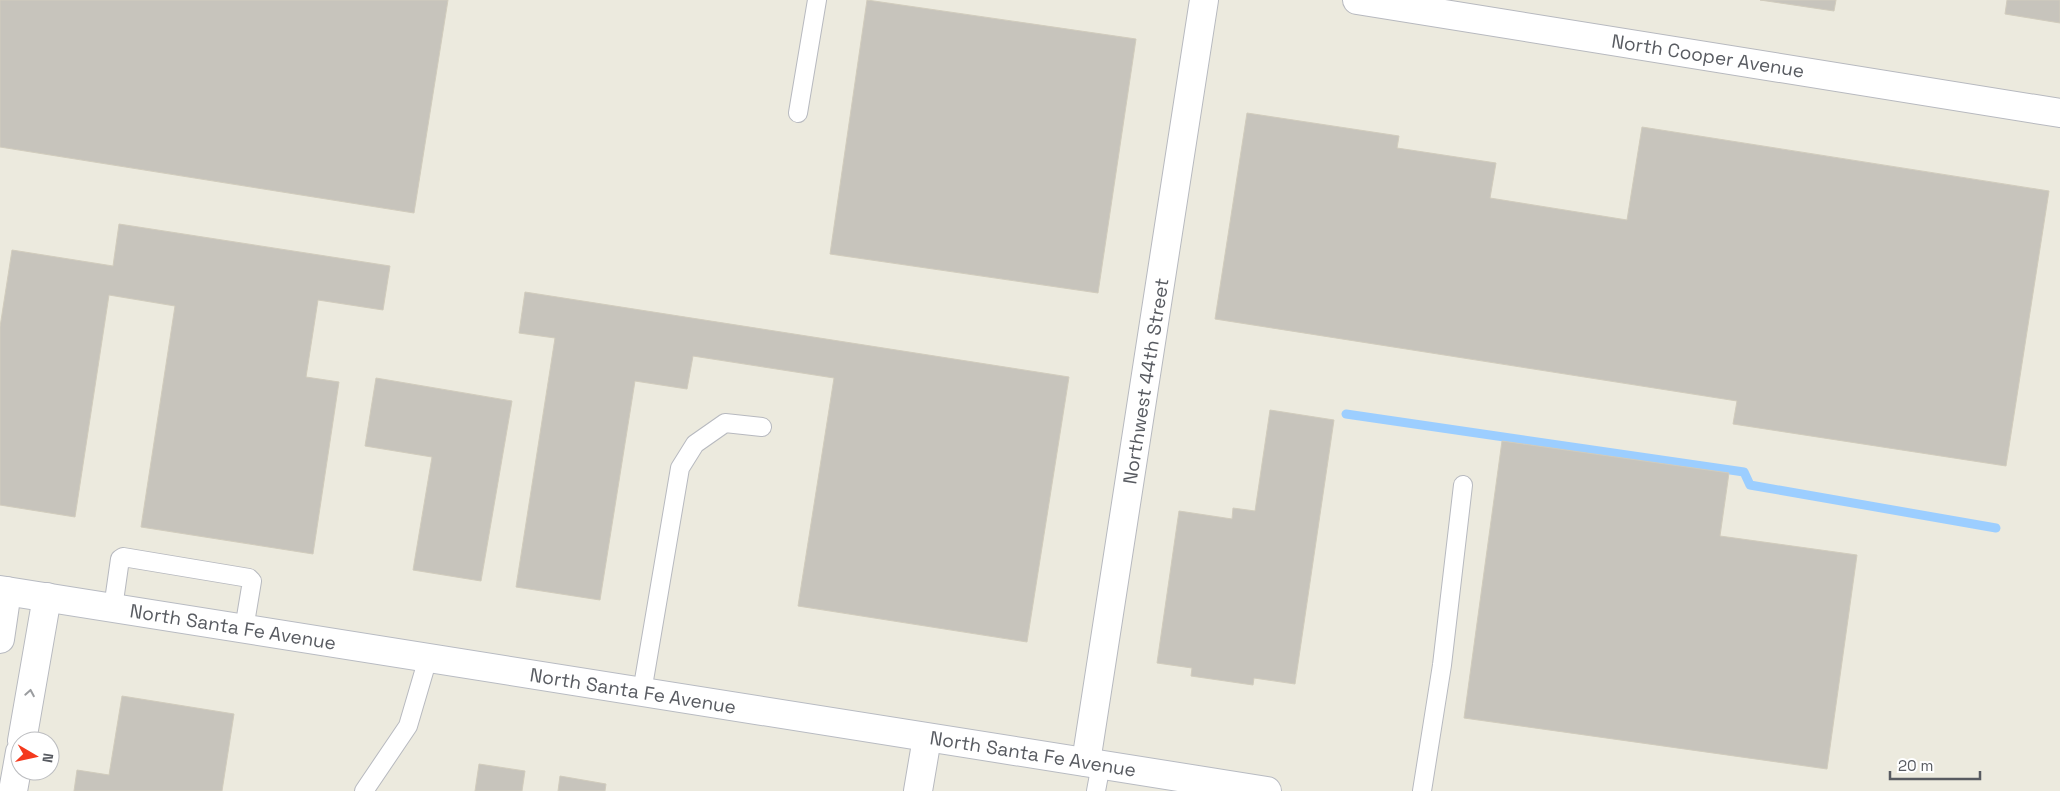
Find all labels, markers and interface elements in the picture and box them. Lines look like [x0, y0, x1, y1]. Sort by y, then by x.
street label: North Cooper Avenue [1610, 28, 1806, 84]
street label: Northwest 44th Street [1117, 276, 1175, 486]
street label: North Santa Fe Avenue [128, 598, 338, 656]
street label: North Santa Fe Avenue [528, 662, 738, 720]
one-way arrow [25, 689, 35, 697]
street label: North Santa Fe Avenue [928, 725, 1138, 783]
north arrow [10, 731, 60, 781]
scale bar [1890, 748, 1980, 780]
text: N [38, 752, 57, 764]
text: 20 m [1898, 756, 1933, 775]

